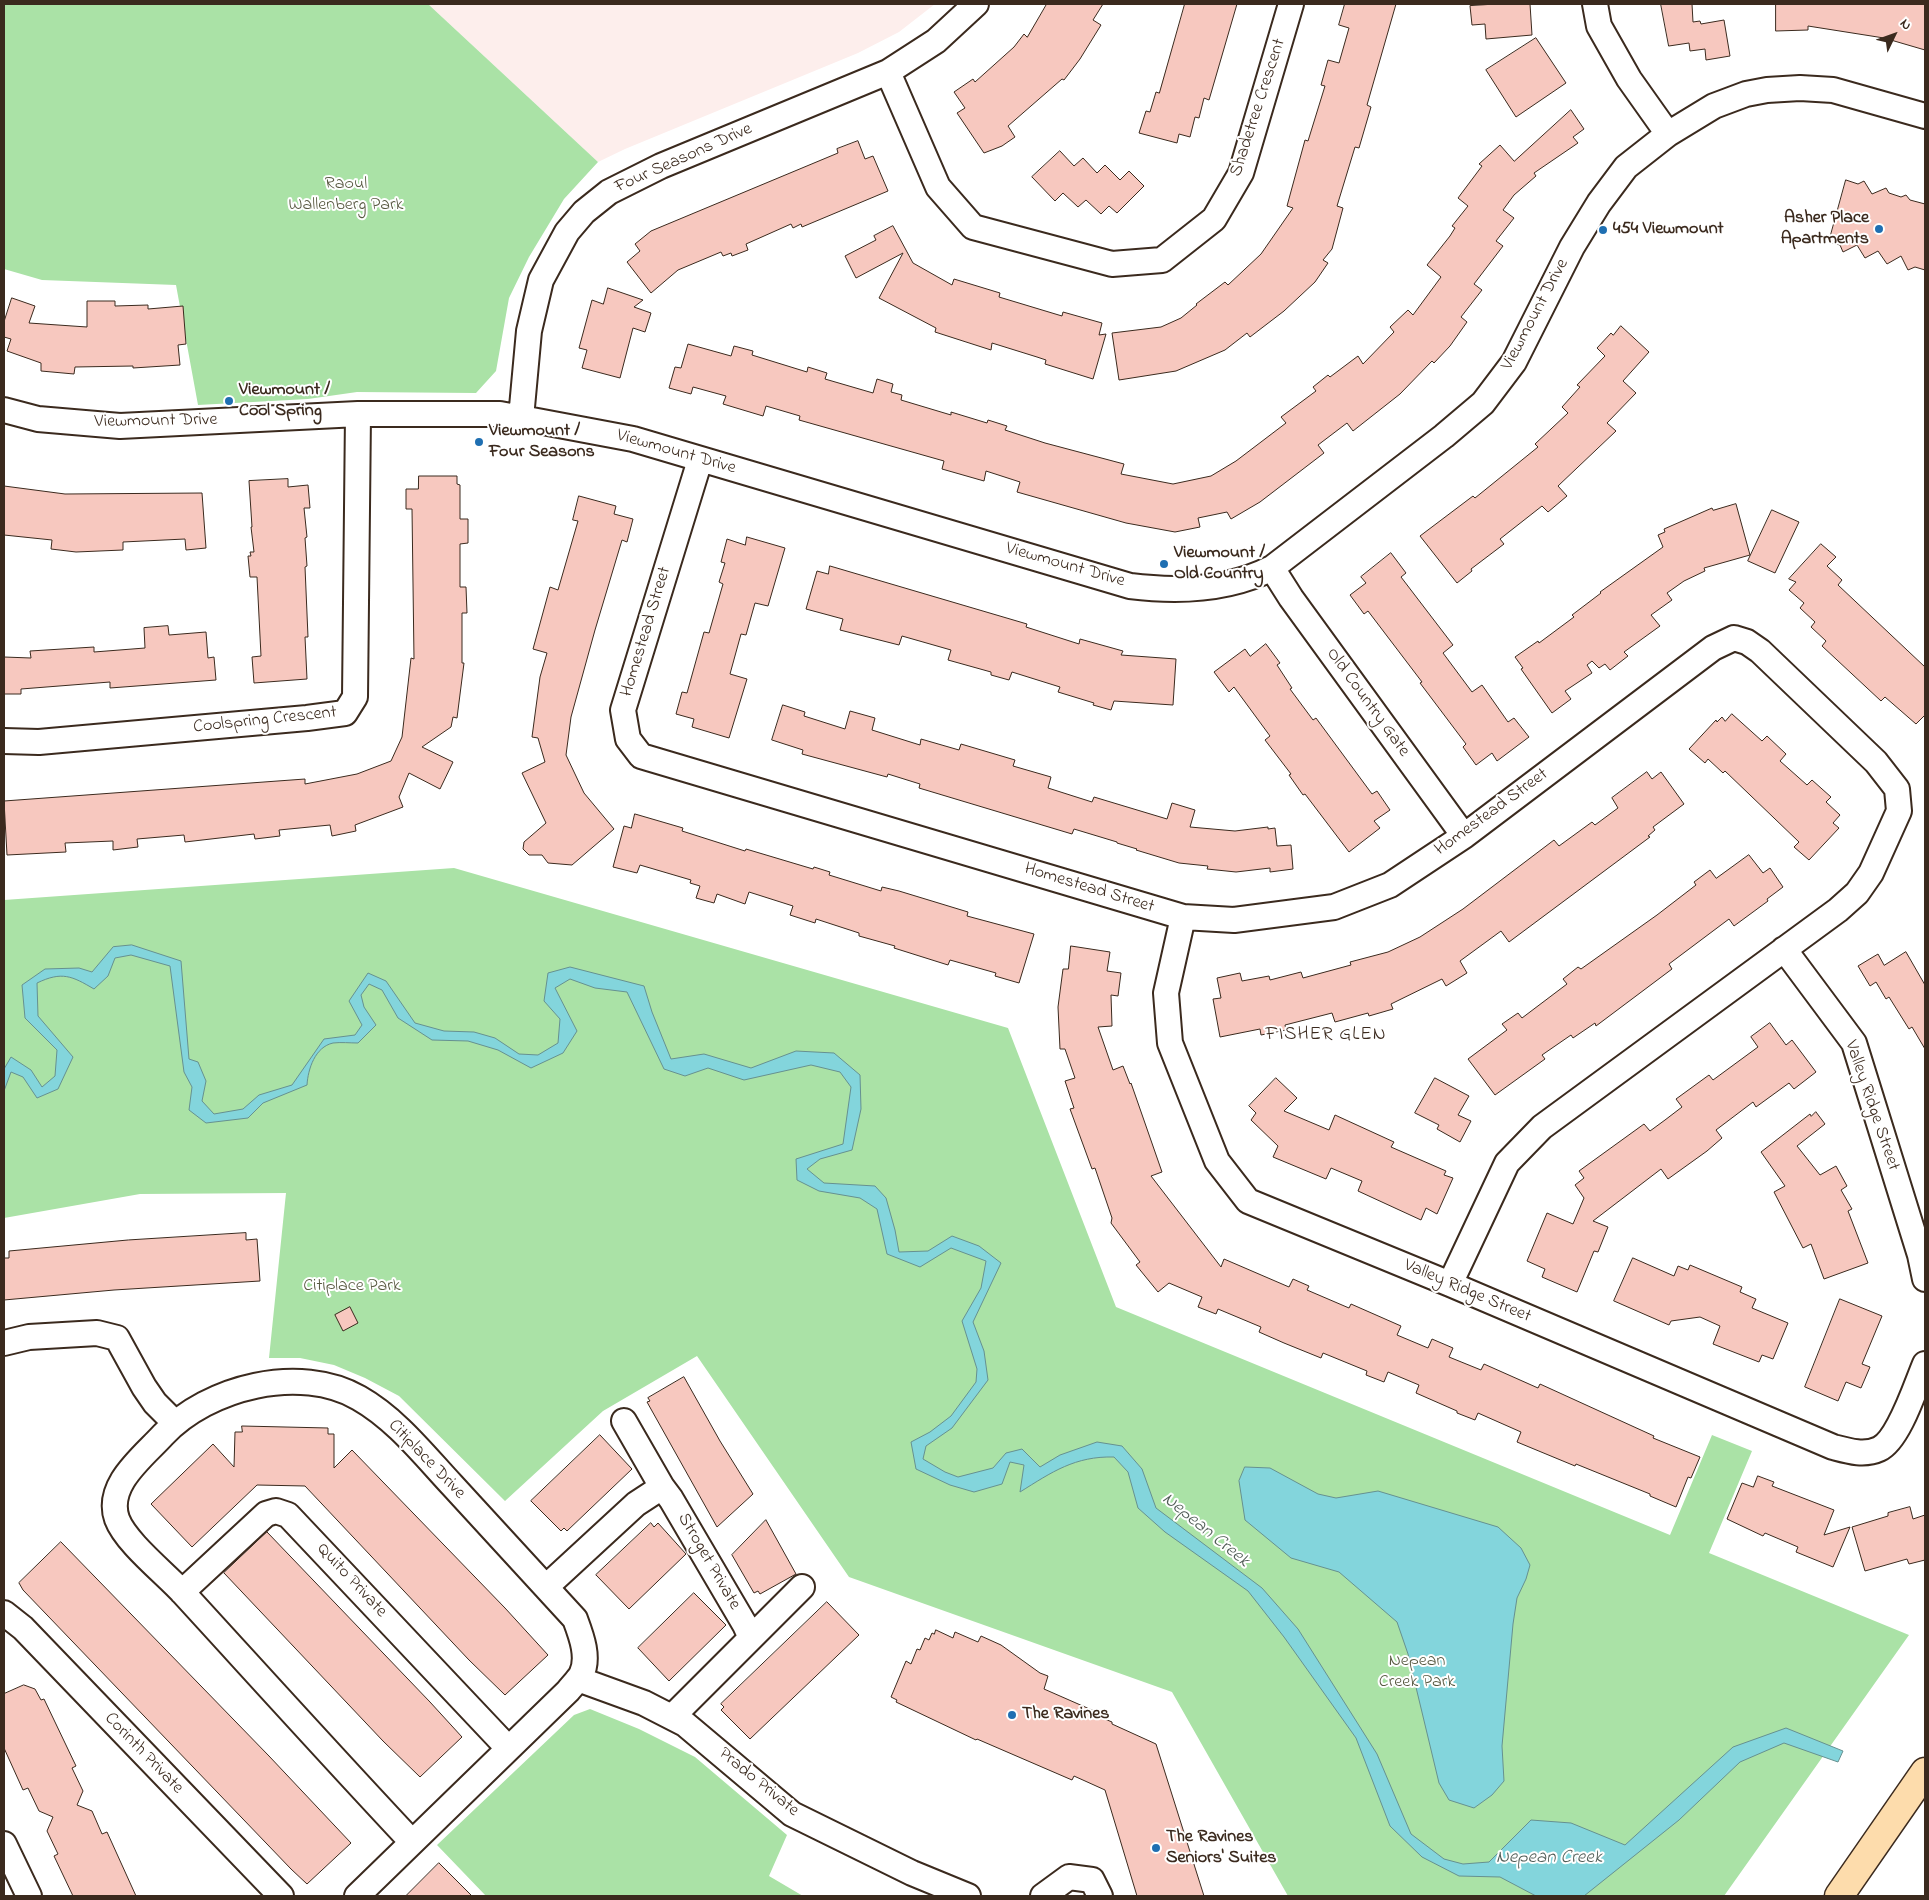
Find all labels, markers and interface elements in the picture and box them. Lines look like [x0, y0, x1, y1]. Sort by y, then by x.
north arrow [1869, 10, 1919, 60]
text: N [1895, 14, 1916, 35]
street label: Shadetree Crescent [1226, 36, 1292, 180]
street label: Four Seasons Drive [612, 119, 756, 199]
park label: Raoul Wallenberg Park [289, 174, 403, 216]
place label: Asher Place Apartments [1781, 208, 1869, 250]
place label: 454 Viewmount [1613, 219, 1724, 241]
marker: Asher Place Apartments [1873, 223, 1885, 235]
marker: 454 Viewmount [1597, 224, 1609, 236]
street label: Viewmount Drive [1498, 256, 1574, 374]
place label: Viewmount / Cool Spring [239, 380, 330, 422]
marker: Viewmount / Cool Spring [223, 395, 235, 407]
street label: Viewmount Drive [94, 410, 218, 434]
place label: Viewmount / Four Seasons [489, 421, 595, 464]
street label: Viewmount Drive [614, 426, 738, 480]
marker: Viewmount / Four Seasons [473, 436, 485, 448]
street label: Viewmount Drive [1003, 539, 1127, 593]
place label: Viewmount / Old Country [1174, 543, 1265, 586]
marker: Viewmount / Old Country [1158, 558, 1170, 570]
street label: Homestead Street [617, 564, 677, 700]
street label: Old Country Gate [1320, 644, 1414, 762]
street label: Coolspring Crescent [192, 703, 338, 739]
street label: Homestead Street [1431, 765, 1553, 861]
street label: Homestead Street [1021, 859, 1157, 919]
district label: FISHER GLEN [1264, 1025, 1388, 1047]
street label: Valley Ridge Street [1839, 1038, 1903, 1174]
street label: Valley Ridge Street [1400, 1255, 1534, 1329]
park label: Citiplace Park [303, 1276, 401, 1298]
street label: Citiplace Drive [383, 1416, 469, 1504]
water label: Nepean Creek [1157, 1489, 1253, 1573]
street label: Stroget Private [672, 1510, 744, 1614]
street label: Quito Private [311, 1539, 391, 1623]
park label: Nepean Creek Park [1379, 1651, 1455, 1694]
place label: The Ravines [1022, 1704, 1109, 1726]
street label: Corinth Private [99, 1709, 187, 1799]
marker: The Ravines [1006, 1709, 1018, 1721]
street label: Prado Private [713, 1744, 803, 1822]
place label: The Ravines Seniors' Suites [1166, 1827, 1277, 1870]
marker: The Ravines Seniors' Suites [1150, 1842, 1162, 1854]
water label: Nepean Creek [1496, 1848, 1602, 1870]

